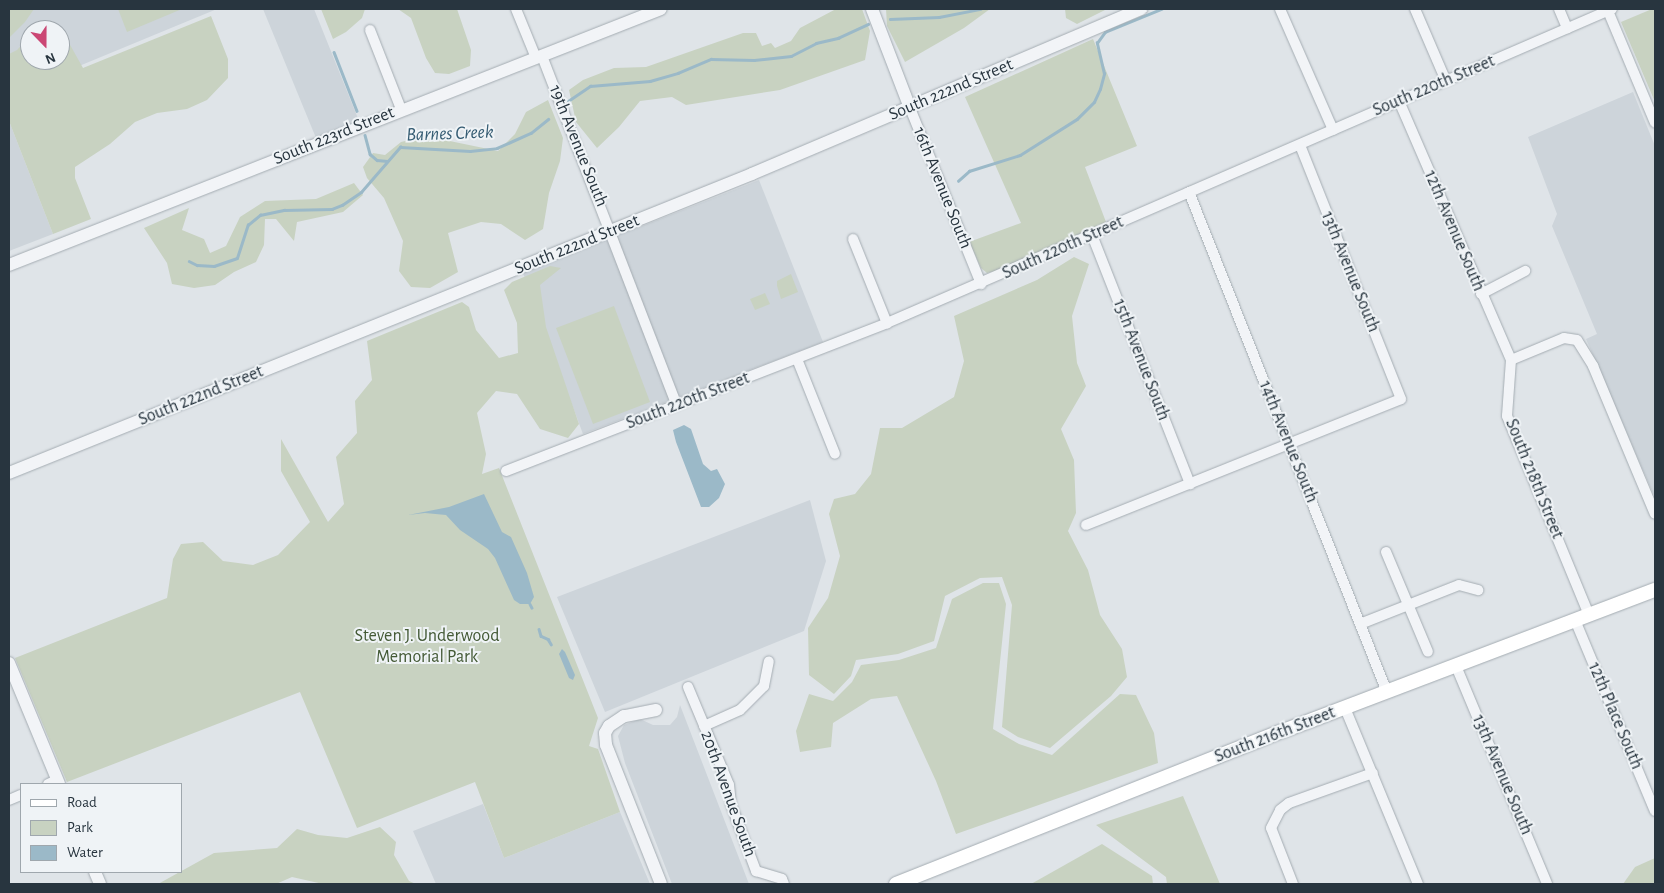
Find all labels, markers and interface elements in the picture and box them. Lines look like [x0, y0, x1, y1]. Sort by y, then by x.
north arrow [20, 20, 70, 70]
text: N [43, 50, 57, 66]
street label: South 220th Street [1370, 51, 1498, 121]
street label: South 222nd Street [886, 54, 1016, 126]
street label: 19th Avenue South [544, 82, 612, 210]
street label: South 223rd Street [270, 102, 398, 170]
water label: Barnes Creek [406, 121, 494, 147]
street label: 16th Avenue South [908, 124, 976, 252]
street label: 12th Avenue South [1419, 167, 1489, 295]
street label: 13th Avenue South [1316, 208, 1384, 336]
street label: South 222nd Street [511, 210, 643, 280]
street label: South 220th Street [999, 212, 1127, 284]
street label: 15th Avenue South [1108, 296, 1174, 424]
street label: South 222nd Street [135, 361, 267, 431]
street label: South 220th Street [623, 368, 753, 434]
street label: 14th Avenue South [1254, 378, 1322, 506]
street label: South 218th Street [1500, 416, 1568, 542]
park label: Steven J. Underwood Memorial Park [354, 626, 500, 669]
street label: 12th Place South [1583, 659, 1647, 773]
street label: South 216th Street [1212, 702, 1338, 768]
street label: 13th Avenue South [1467, 712, 1537, 838]
street label: 20th Avenue South [695, 728, 761, 860]
legend [20, 783, 182, 873]
text: Road [67, 795, 97, 810]
text: Park [67, 820, 93, 835]
text: Water [67, 845, 103, 860]

